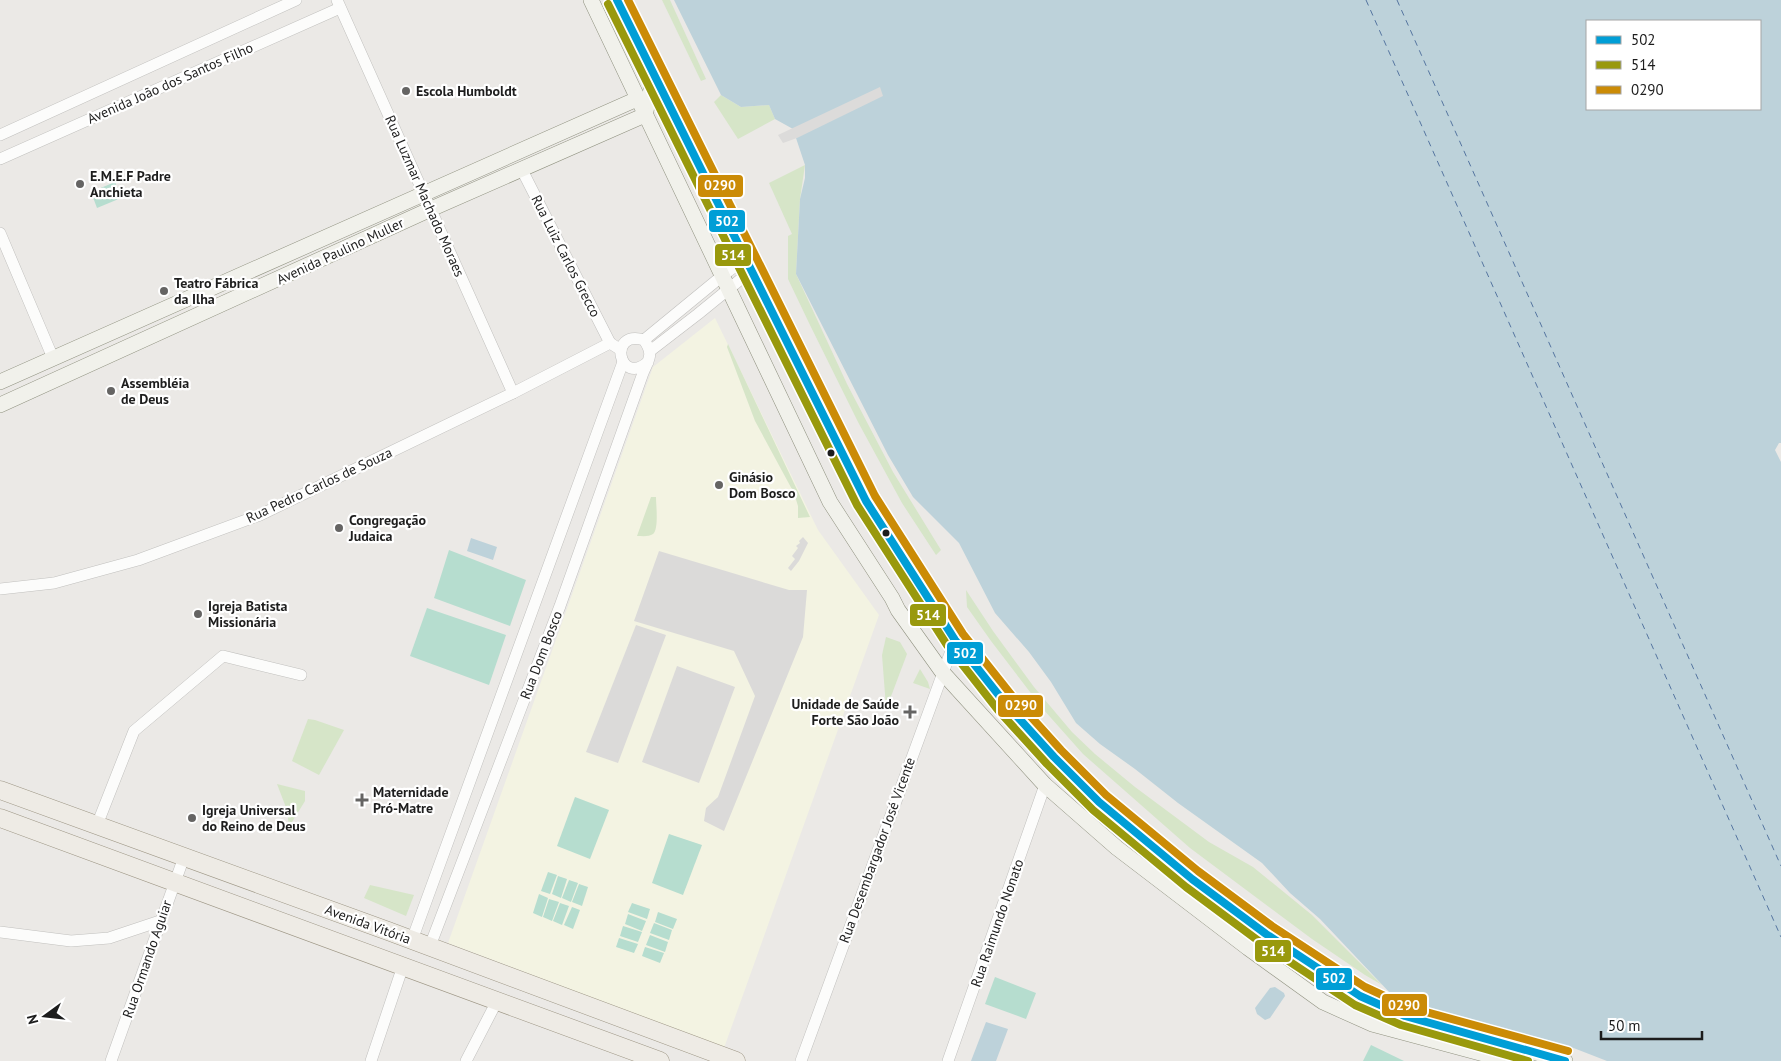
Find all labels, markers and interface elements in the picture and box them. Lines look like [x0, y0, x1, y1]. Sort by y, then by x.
legend [1586, 20, 1761, 110]
text: 502 [1631, 30, 1656, 49]
street label: Avenida João dos Santos Filho [84, 38, 256, 128]
text: 514 [1631, 55, 1656, 74]
text: 0290 [1631, 80, 1664, 99]
place label: Escola Humboldt [416, 82, 517, 100]
marker: Escola Humboldt [400, 85, 412, 97]
street label: Rua Luzmar Machado Moraes [381, 112, 469, 280]
place label: E.M.E.F Padre Anchieta [90, 167, 171, 201]
line badge: 0290 [697, 174, 744, 198]
text: 0290 [704, 176, 736, 194]
marker: E.M.E.F Padre Anchieta [74, 178, 86, 190]
street label: Rua Luiz Carlos Grecco [527, 192, 605, 320]
line badge: 502 [708, 209, 746, 233]
text: 502 [715, 212, 739, 230]
street label: Avenida Paulino Muller [274, 214, 407, 288]
line badge: 514 [714, 243, 752, 267]
text: 514 [721, 246, 745, 264]
place label: Teatro Fábrica da Ilha [174, 274, 258, 308]
marker: Teatro Fábrica da Ilha [158, 285, 170, 297]
place label: Assembléia de Deus [121, 374, 189, 408]
marker: Assembléia de Deus [105, 385, 117, 397]
street label: Rua Pedro Carlos de Souza [243, 443, 395, 527]
unlabelled marker [826, 448, 836, 458]
place label: Ginásio Dom Bosco [729, 468, 796, 502]
marker: Ginásio Dom Bosco [713, 479, 725, 491]
place label: Congregação Judaica [348, 511, 426, 545]
marker: Congregação Judaica [333, 522, 345, 534]
unlabelled marker [881, 528, 891, 538]
place label: Igreja Batista Missionária [208, 597, 287, 631]
line badge: 514 [909, 603, 947, 627]
text: 514 [916, 606, 940, 624]
marker: Igreja Batista Missionária [192, 608, 204, 620]
street label: Rua Dom Bosco [516, 608, 566, 702]
line badge: 502 [946, 641, 984, 665]
text: 502 [953, 644, 977, 662]
line badge: 0290 [997, 694, 1044, 718]
place label: Unidade de Saúde Forte São João [791, 695, 899, 729]
text: 0290 [1005, 696, 1037, 714]
marker: Unidade de Saúde Forte São João [903, 705, 917, 719]
street label: Rua Desembargador José Vicente [835, 755, 919, 945]
place label: Maternidade Pró-Matre [373, 783, 449, 817]
marker: Maternidade Pró-Matre [355, 793, 369, 807]
place label: Igreja Universal do Reino de Deus [202, 801, 306, 835]
marker: Igreja Universal do Reino de Deus [186, 812, 198, 824]
street label: Rua Raimundo Nonato [967, 857, 1027, 989]
street label: Rua Ormando Aguiar [118, 897, 176, 1020]
street label: Avenida Vitória [323, 900, 413, 948]
line badge: 514 [1254, 939, 1292, 963]
text: 514 [1261, 942, 1285, 960]
line badge: 502 [1315, 967, 1353, 991]
text: 502 [1322, 969, 1346, 987]
north arrow [20, 991, 70, 1041]
line badge: 0290 [1381, 993, 1428, 1017]
text: 0290 [1388, 996, 1420, 1014]
scale bar [1601, 1008, 1702, 1040]
text: N [23, 1013, 42, 1026]
text: 50 m [1608, 1016, 1641, 1035]

